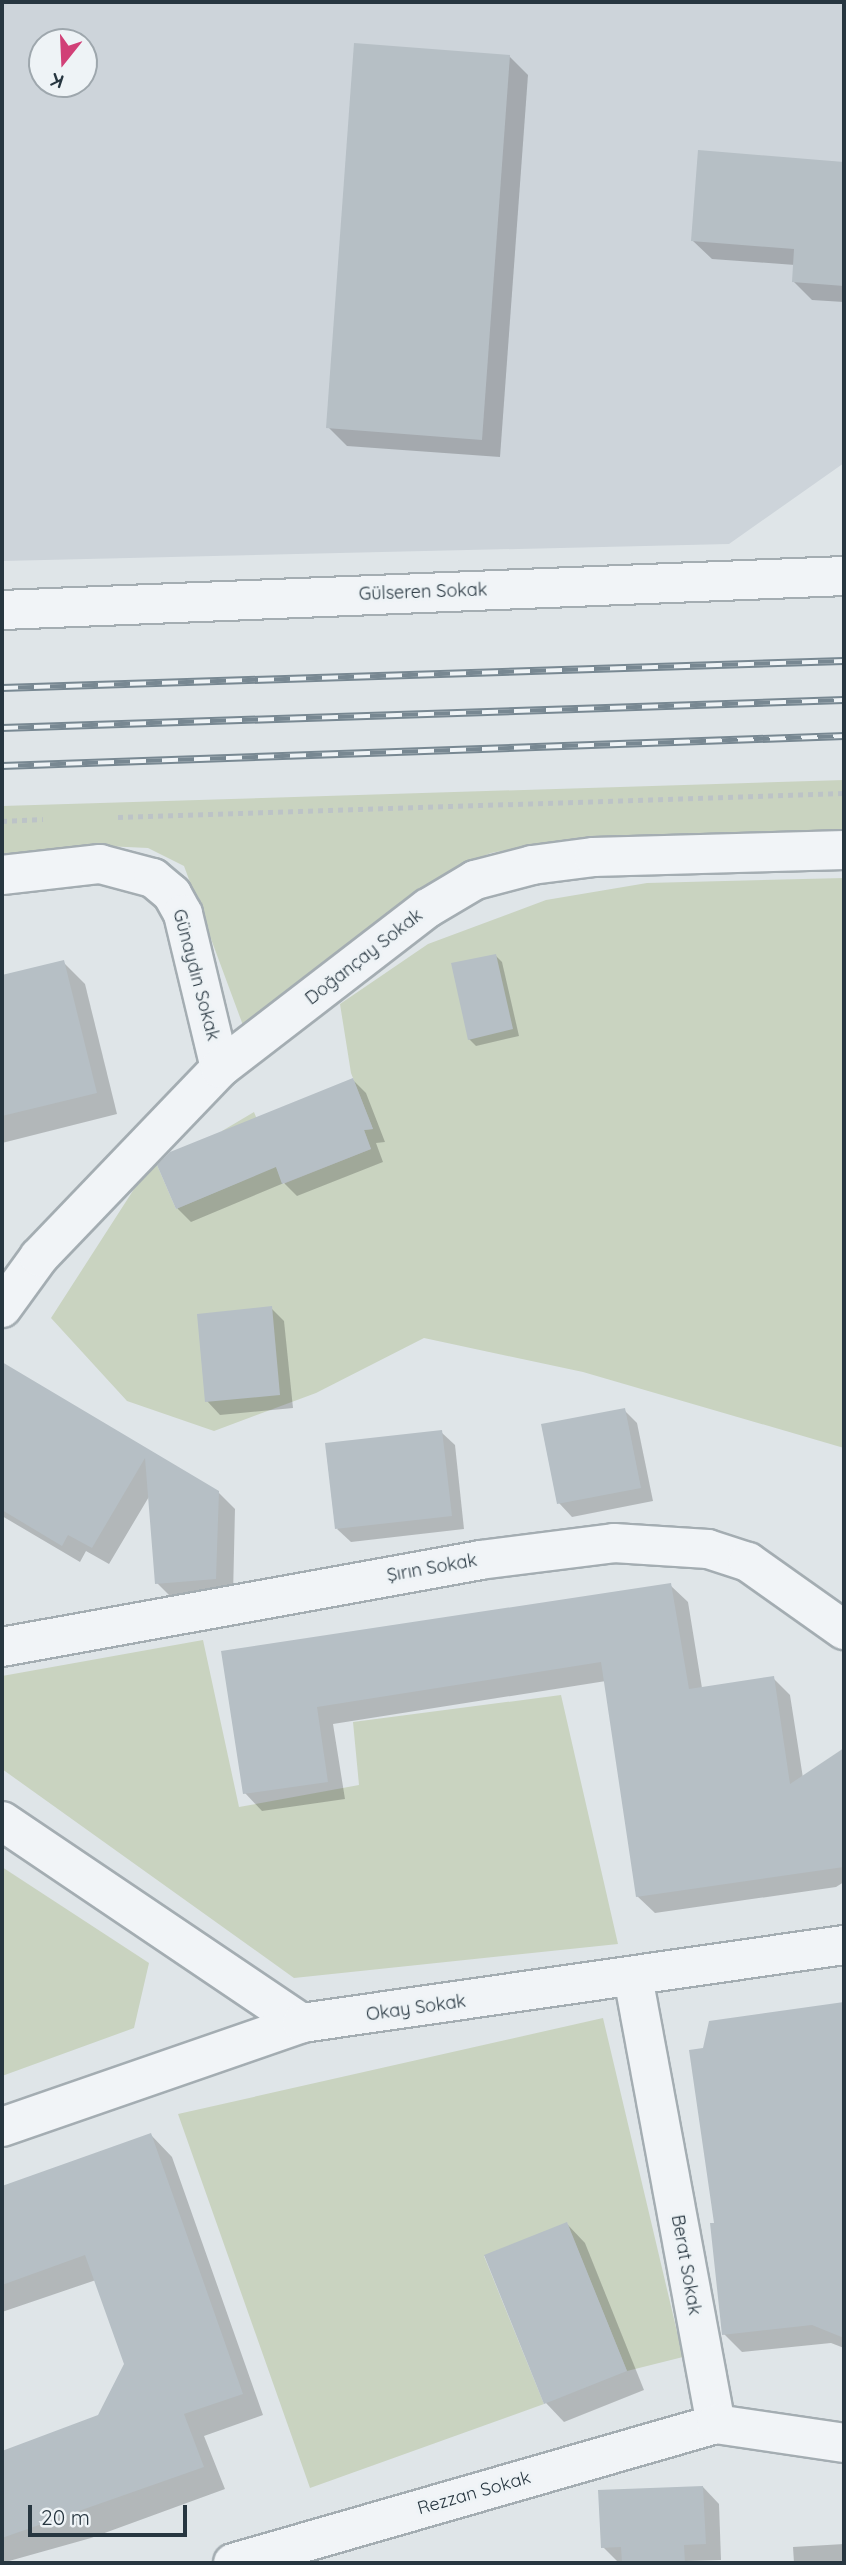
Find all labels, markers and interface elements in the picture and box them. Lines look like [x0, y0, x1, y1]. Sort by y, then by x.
north arrow [28, 28, 98, 98]
text: K [48, 68, 67, 94]
street label: Gülseren Sokak [358, 579, 488, 605]
street label: Doğançay Sokak [301, 904, 427, 1010]
street label: Günaydın Sokak [168, 907, 224, 1043]
street label: Şırın Sokak [385, 1549, 479, 1587]
street label: Okay Sokak [365, 1990, 467, 2026]
street label: Berat Sokak [667, 2213, 705, 2317]
street label: Rezzan Sokak [415, 2467, 533, 2519]
scale bar [32, 2492, 191, 2536]
text: 20 m [41, 2504, 90, 2530]

